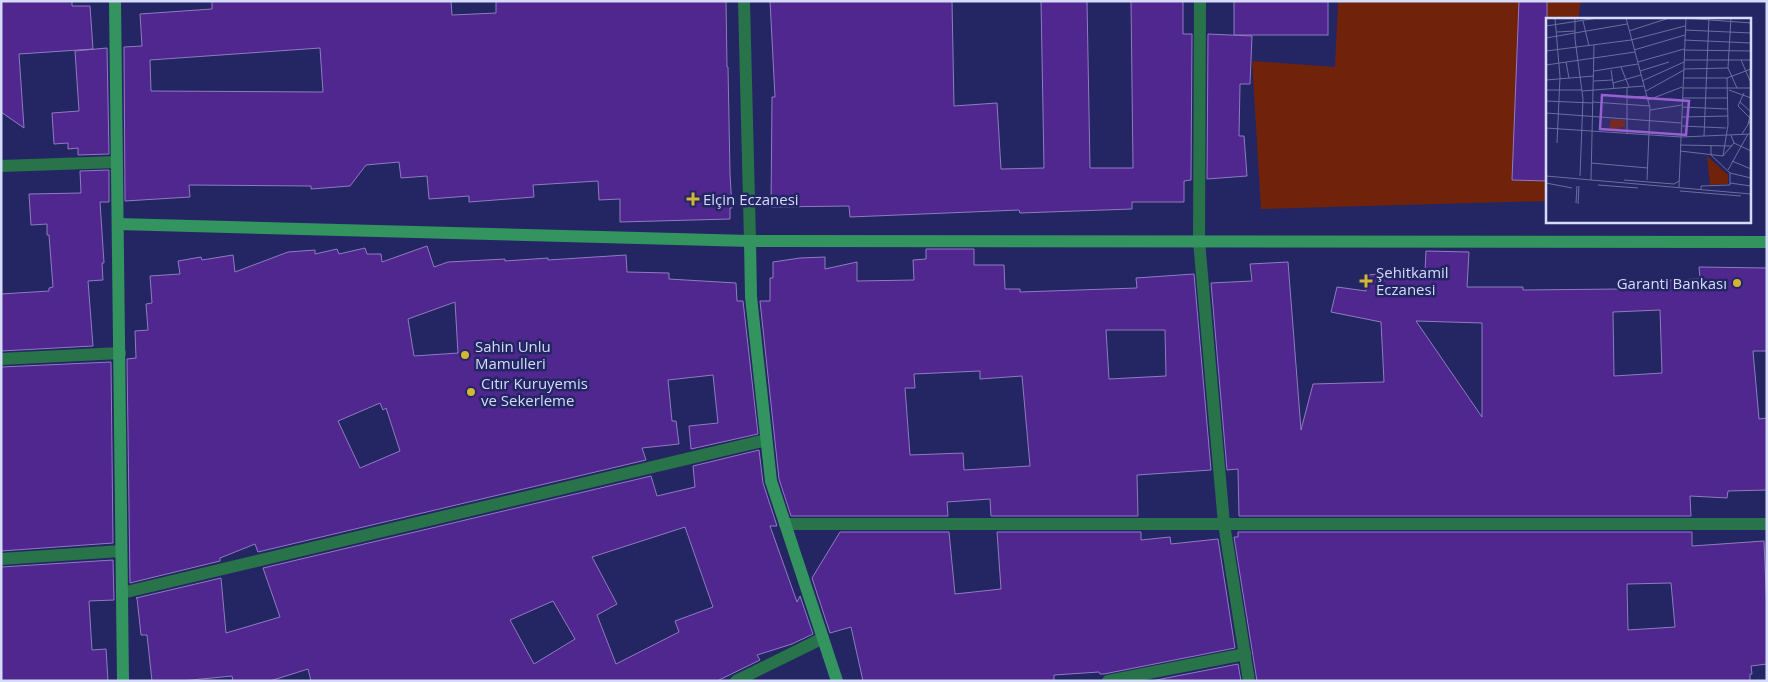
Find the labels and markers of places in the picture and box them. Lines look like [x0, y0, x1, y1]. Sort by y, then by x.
place label: Elçin Eczanesi [703, 189, 799, 209]
marker: Elçin Eczanesi [687, 193, 699, 205]
place label: Şehitkamil Eczanesi [1376, 262, 1449, 299]
place label: Garanti Bankası [1617, 273, 1727, 293]
marker: Şehitkamil Eczanesi [1360, 275, 1372, 287]
marker: Garanti Bankası [1731, 277, 1743, 289]
place label: Sahin Unlu Mamulleri [475, 336, 551, 373]
marker: Sahin Unlu Mamulleri [459, 349, 471, 361]
place label: Cıtır Kuruyemis ve Sekerleme [481, 373, 588, 410]
marker: Cıtır Kuruyemis ve Sekerleme [465, 386, 477, 398]

